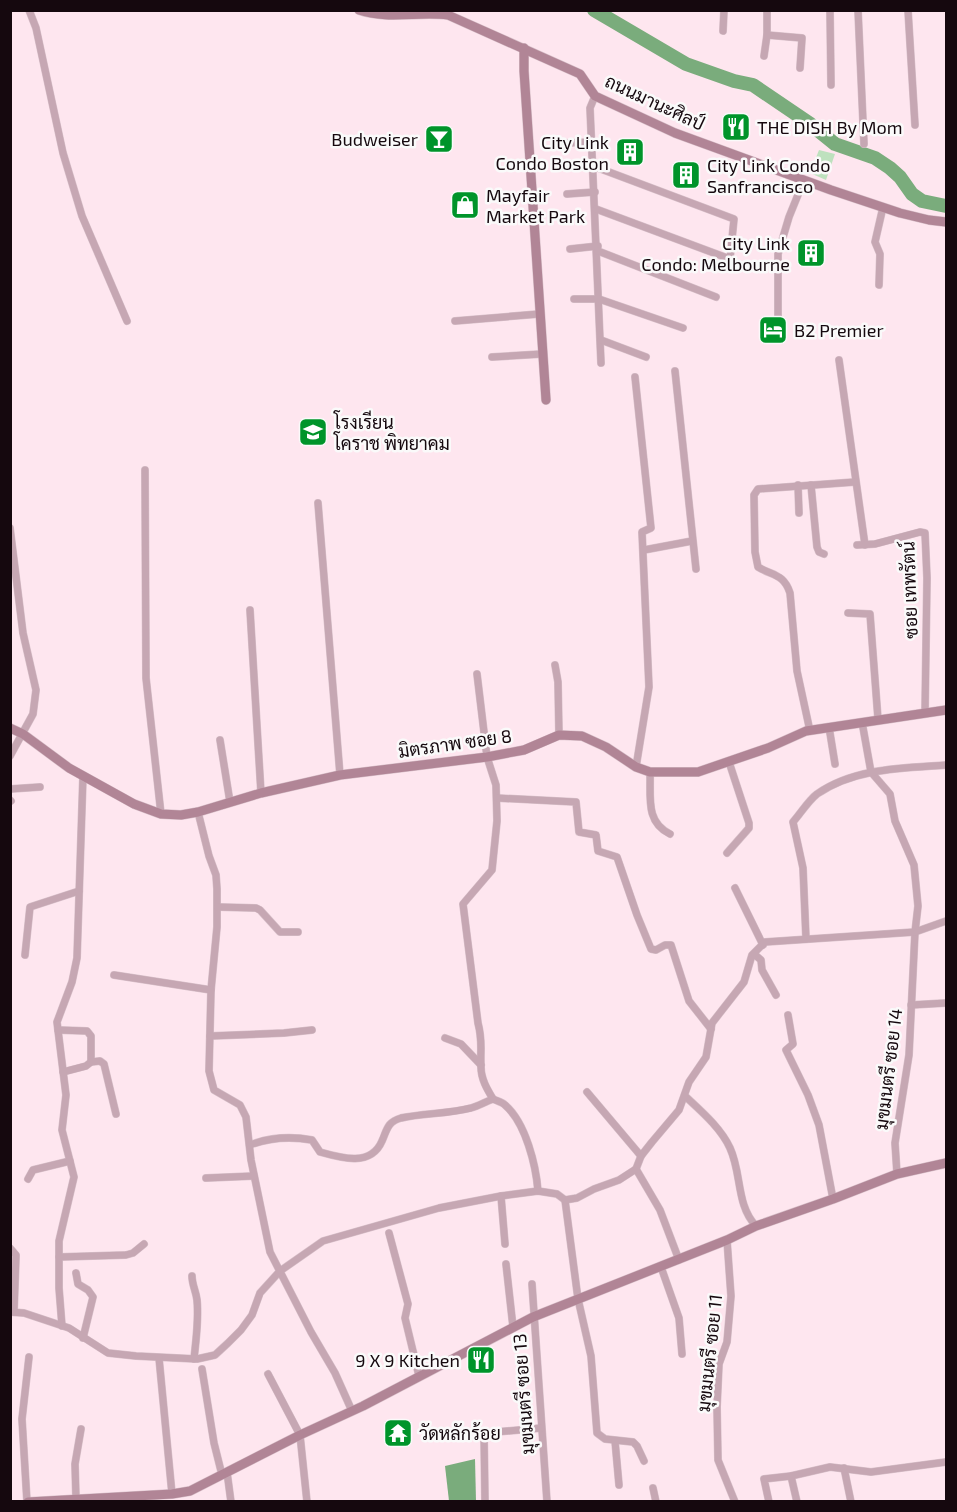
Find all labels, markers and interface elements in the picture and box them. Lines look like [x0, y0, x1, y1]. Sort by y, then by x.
street label: ถนนมานะศิลป์ [602, 69, 708, 135]
restaurant icon: THE DISH By Mom [720, 111, 752, 143]
place label: THE DISH By Mom [757, 116, 902, 138]
bar icon: Budweiser [423, 123, 455, 155]
place label: Budweiser [331, 128, 418, 150]
place label: City Link Condo Boston [495, 131, 609, 174]
building icon: City Link Condo Boston [614, 136, 646, 168]
place label: City Link Condo Sanfrancisco [707, 154, 830, 197]
building icon: City Link Condo Sanfrancisco [670, 159, 702, 191]
place label: Mayfair Market Park [486, 184, 585, 227]
shop icon: Mayfair Market Park [449, 189, 481, 221]
place label: City Link Condo: Melbourne [641, 232, 790, 275]
building icon: City Link Condo: Melbourne [795, 237, 827, 269]
hotel icon: B2 Premier [757, 314, 789, 346]
place label: B2 Premier [794, 319, 884, 341]
place label: โรงเรียน โคราช พิทยาคม [333, 410, 450, 454]
school or university icon: โรงเรียน โคราช พิทยาคม [297, 416, 329, 448]
street label: ซอย เทพรัตน์ [895, 541, 922, 639]
street label: มิตรภาพ ซอย 8 [397, 724, 513, 762]
street label: มุขมนตรี ซอย 14 [869, 1007, 908, 1131]
street label: มุขมนตรี ซอย 11 [691, 1293, 728, 1413]
street label: มุขมนตรี ซอย 13 [507, 1333, 540, 1455]
restaurant icon: 9 X 9 Kitchen [465, 1344, 497, 1376]
place label: 9 X 9 Kitchen [355, 1349, 460, 1371]
temple icon: วัดหลักร้อย [382, 1417, 414, 1449]
place label: วัดหลักร้อย [419, 1422, 501, 1444]

